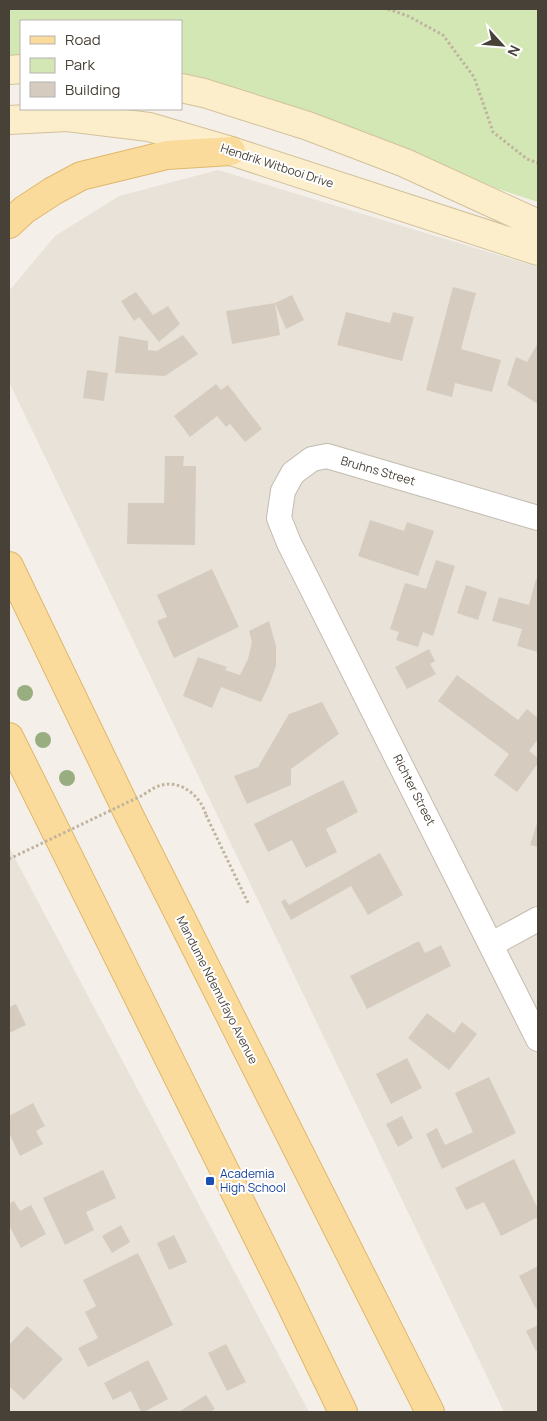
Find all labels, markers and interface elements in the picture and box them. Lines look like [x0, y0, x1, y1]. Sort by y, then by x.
legend [20, 20, 182, 110]
north arrow [477, 20, 527, 70]
text: Road [65, 29, 101, 50]
text: N [503, 42, 525, 60]
text: Park [65, 54, 95, 75]
text: Building [65, 79, 120, 100]
street label: Hendrik Witbooi Drive [218, 139, 336, 192]
street label: Bruhns Street [339, 452, 418, 489]
street label: Richter Street [389, 751, 440, 828]
street label: Mandume Ndemufayo Avenue [173, 913, 262, 1067]
place label: Academia High School [220, 1165, 286, 1196]
marker: Academia High School [204, 1175, 216, 1187]

